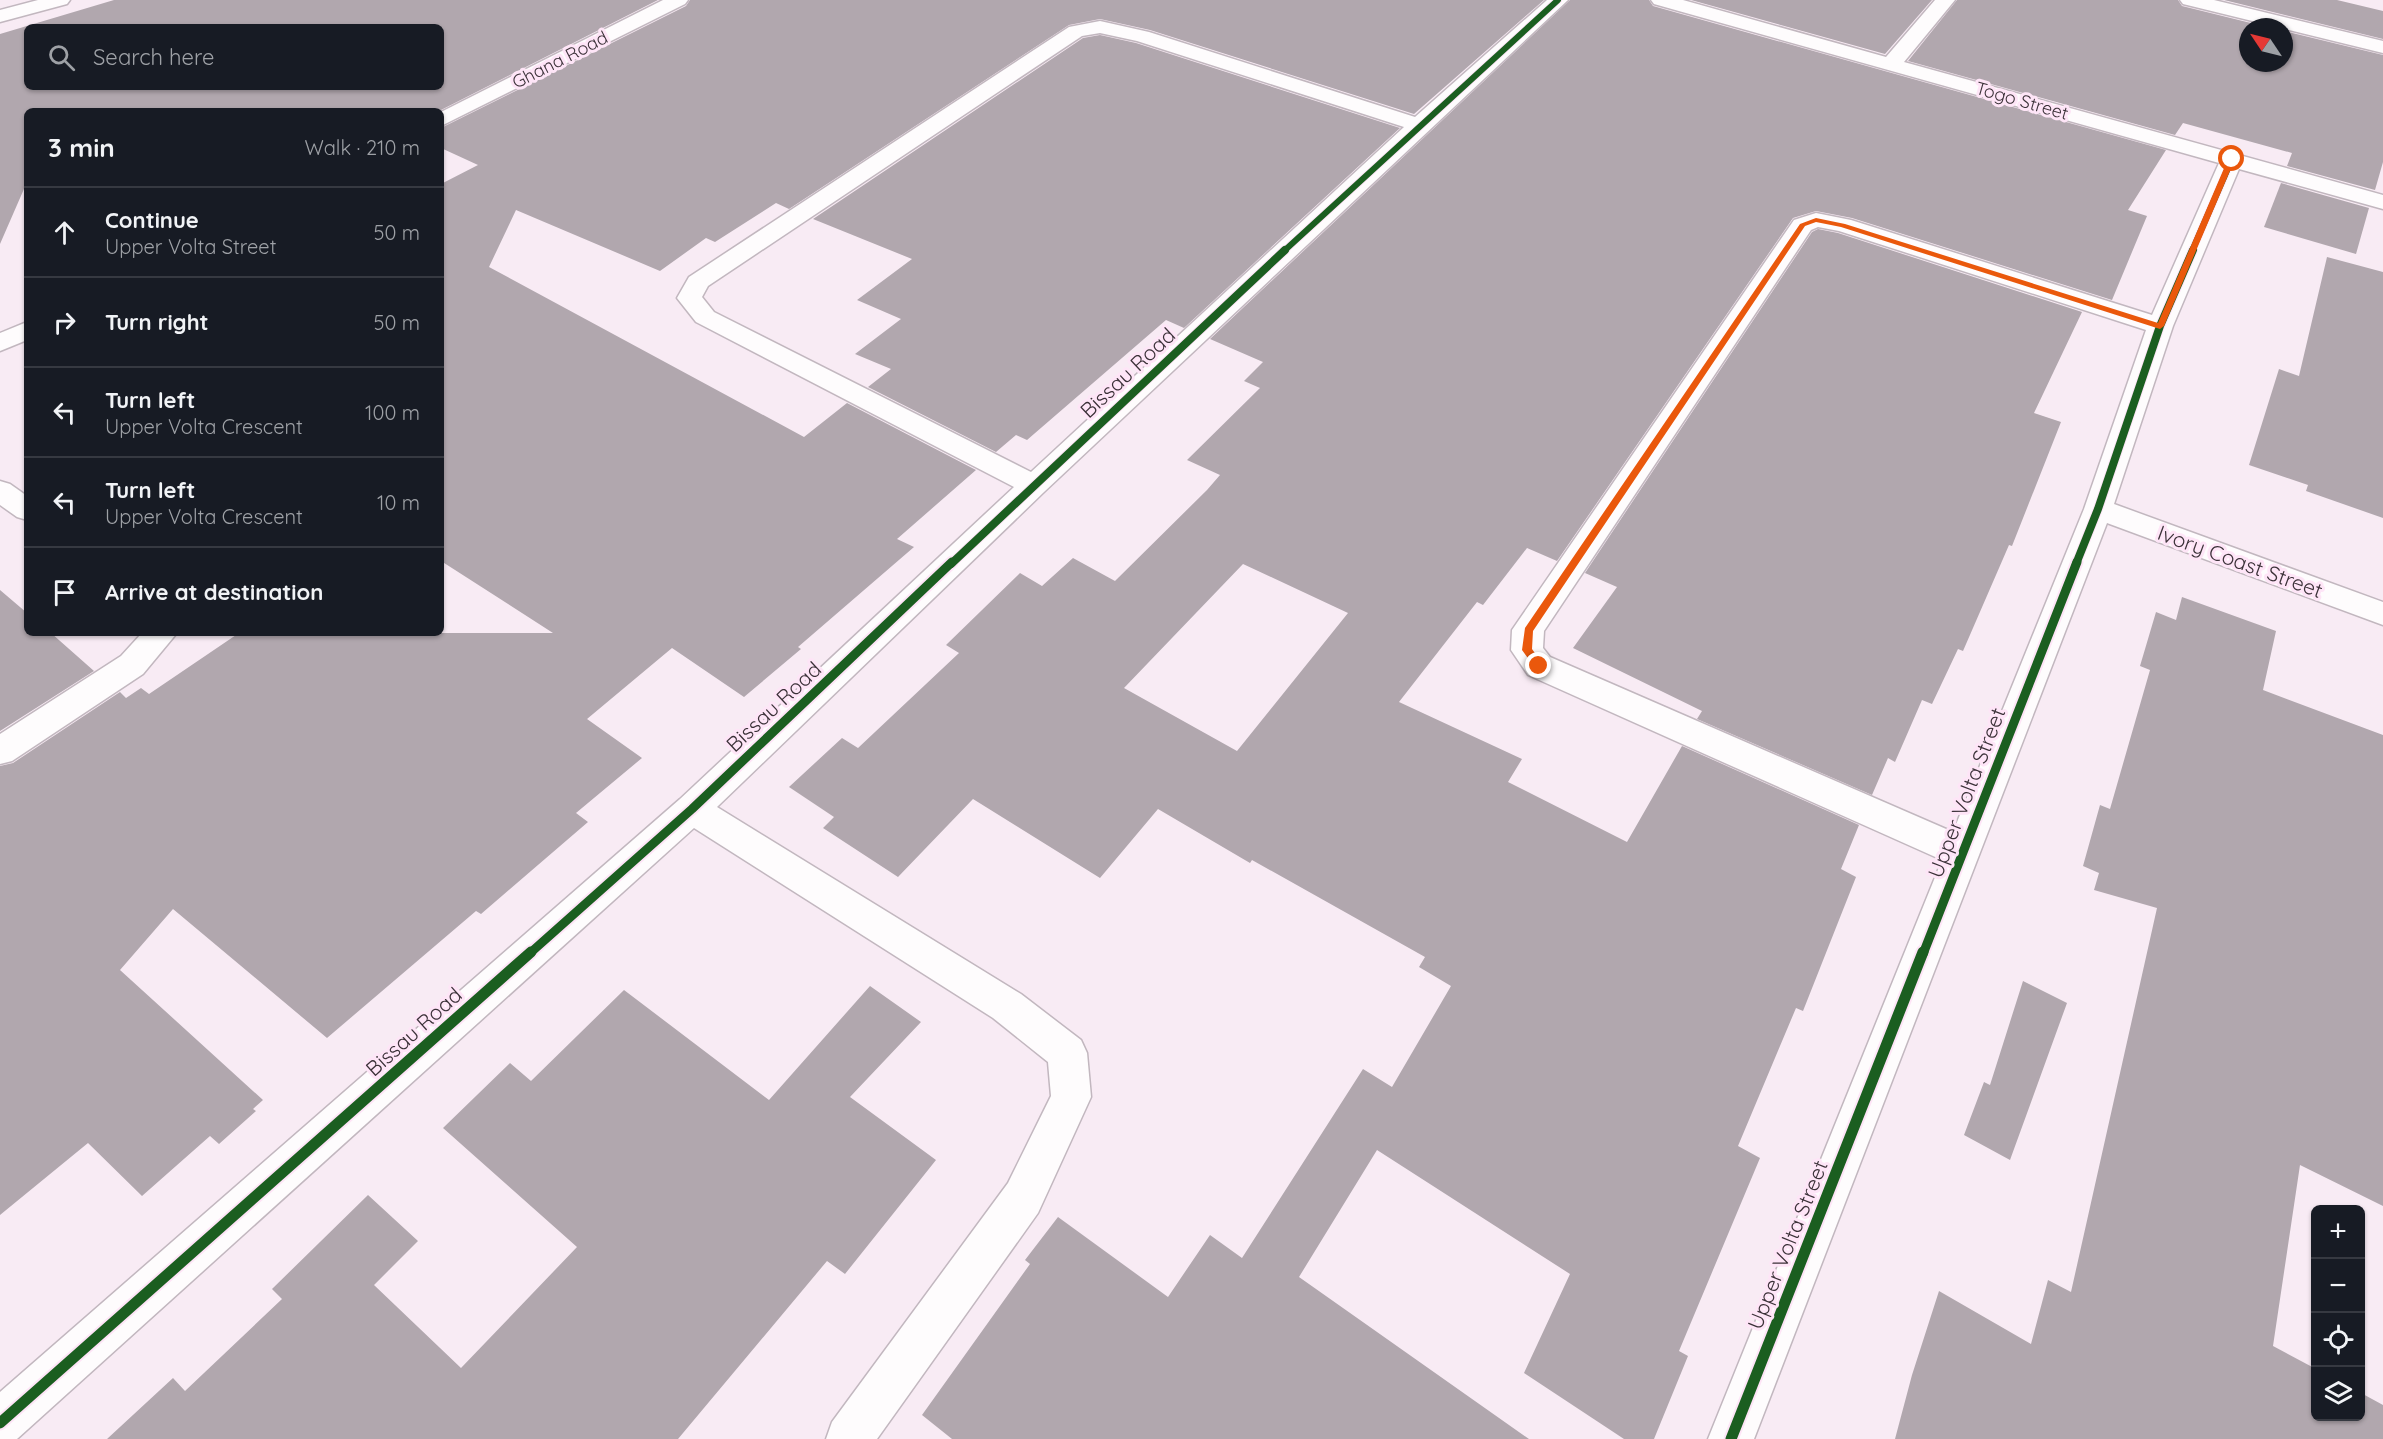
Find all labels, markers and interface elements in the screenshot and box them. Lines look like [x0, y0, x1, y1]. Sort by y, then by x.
north arrow [2239, 18, 2293, 72]
search box [24, 24, 444, 90]
street label: Ghana Road [508, 26, 612, 94]
icon: search [45, 41, 78, 74]
text: Search here [93, 43, 214, 71]
street label: Togo Street [1973, 76, 2071, 125]
text: 3 min [48, 131, 115, 164]
text: Walk · 210 m [305, 135, 420, 160]
route start [2218, 145, 2244, 171]
text: Continue [105, 206, 199, 234]
icon: ahead [48, 216, 81, 249]
text: 50 m [374, 220, 420, 245]
text: Upper Volta Street [105, 234, 276, 259]
icon: right [48, 306, 81, 339]
text: Turn right [105, 308, 209, 336]
text: 50 m [374, 310, 420, 335]
street label: Bissau Road [1074, 322, 1180, 423]
text: Turn left [105, 386, 195, 414]
icon: left [48, 396, 81, 429]
text: 100 m [365, 400, 420, 425]
text: Upper Volta Crescent [105, 414, 303, 439]
text: Turn left [105, 476, 195, 504]
icon: left [48, 486, 81, 519]
text: 10 m [377, 490, 420, 515]
text: Upper Volta Crescent [105, 504, 303, 529]
street label: Ivory Coast Street [2154, 519, 2326, 603]
icon: arrive [48, 576, 81, 609]
text: Arrive at destination [105, 578, 323, 606]
route end [1525, 652, 1551, 678]
street label: Bissau Road [720, 656, 826, 757]
street label: Upper Volta Street [1922, 704, 2010, 881]
street label: Bissau Road [360, 981, 467, 1081]
street label: Upper Volta Street [1741, 1156, 1833, 1333]
map controls [2311, 1205, 2365, 1421]
button: + [2311, 1205, 2365, 1259]
button: − [2311, 1259, 2365, 1313]
button: locate [2311, 1313, 2365, 1367]
button: layers [2311, 1367, 2365, 1421]

